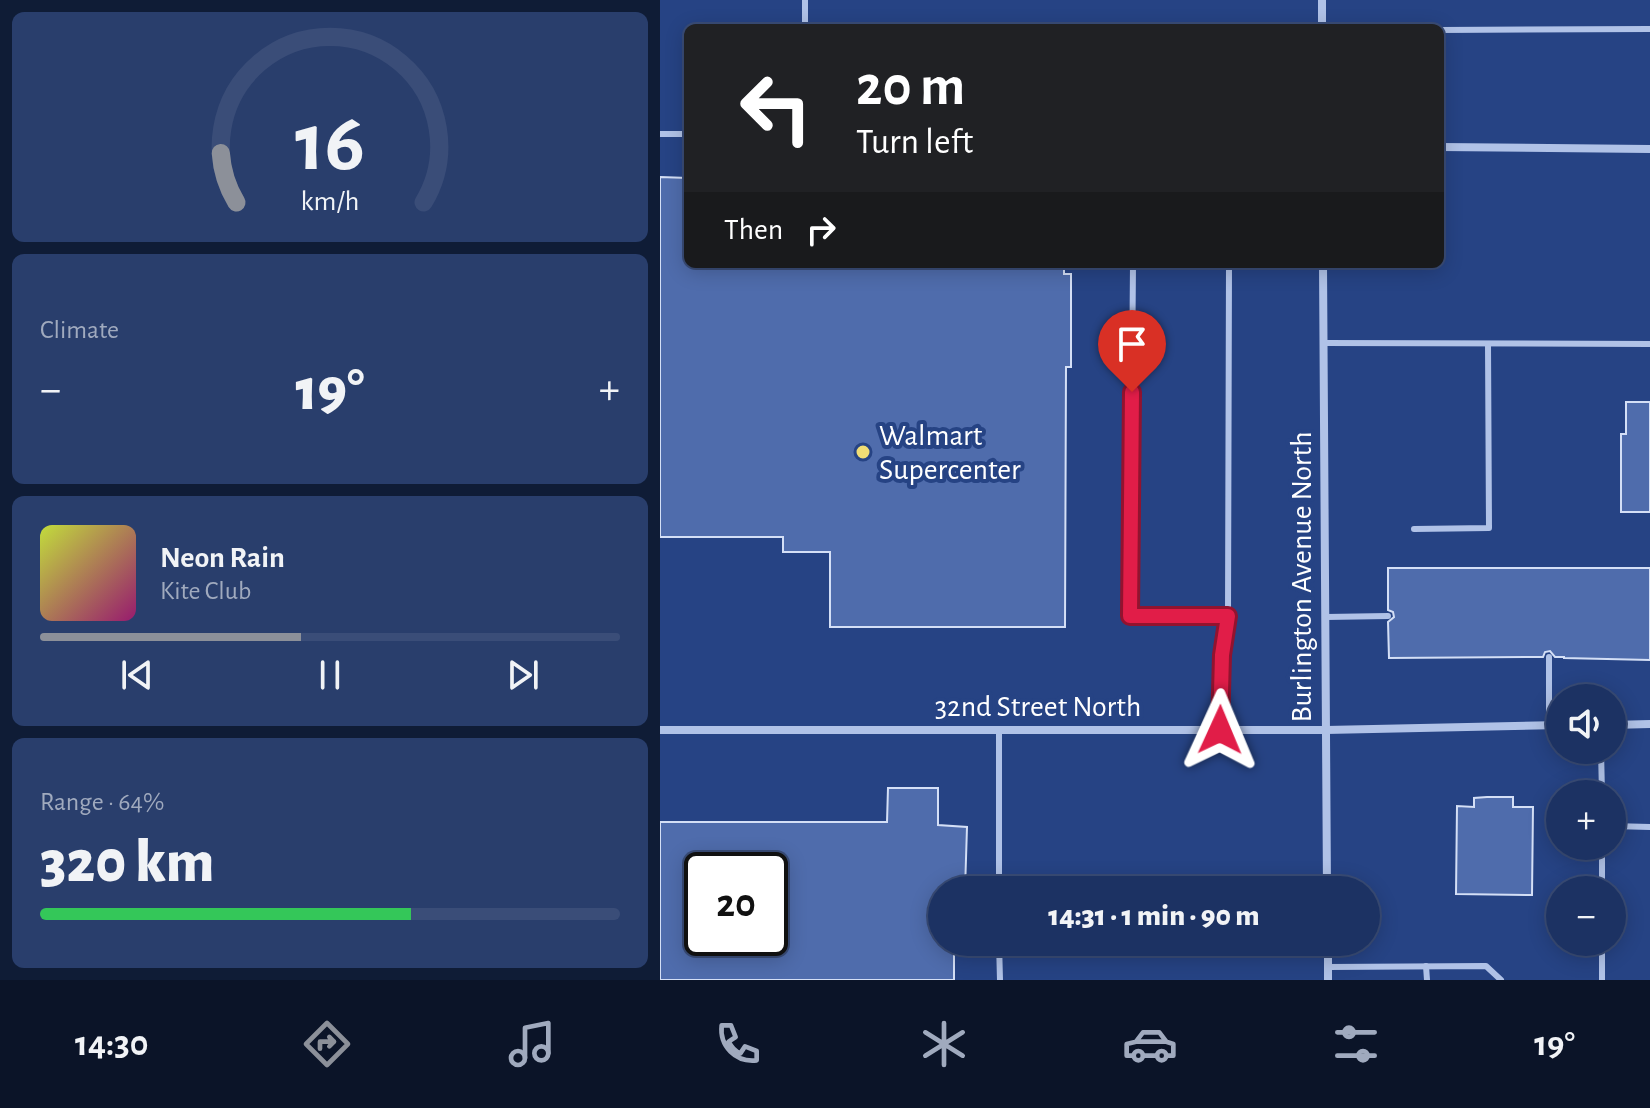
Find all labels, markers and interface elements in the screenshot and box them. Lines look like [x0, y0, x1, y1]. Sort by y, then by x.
icon: left [724, 56, 828, 160]
text: 20 m [856, 59, 965, 115]
text: 16 [295, 102, 365, 186]
text: Turn left [856, 124, 973, 160]
text: km/h [301, 187, 359, 216]
icon: right [799, 208, 843, 252]
text: Then [724, 215, 783, 245]
pin [1098, 310, 1166, 392]
text: Climate [40, 317, 119, 343]
icon: arrive [1110, 322, 1154, 366]
text: 19° [296, 361, 364, 421]
text: − [40, 368, 61, 412]
text: + [599, 368, 620, 412]
place label: Walmart Supercenter [879, 421, 1021, 485]
street label: Burlington Avenue North [1287, 431, 1317, 723]
marker: Walmart Supercenter [854, 443, 872, 461]
text: Neon Rain [160, 543, 285, 573]
text: Kite Club [160, 578, 251, 604]
icon: previous [115, 653, 159, 697]
icon: pause [308, 653, 352, 697]
icon: next [501, 653, 545, 697]
map controls [1546, 684, 1626, 956]
button: sound [1546, 684, 1626, 764]
position arrow [1178, 688, 1262, 772]
street label: 32nd Street North [935, 692, 1141, 722]
button: + [1546, 780, 1626, 860]
text: Range · 64% [40, 789, 164, 815]
text: 320 km [40, 833, 214, 893]
speed limit sign: 20 [684, 852, 788, 956]
button: − [1546, 876, 1626, 956]
text: 14:31 · 1 min · 90 m [1048, 901, 1260, 931]
icon: directions [299, 1016, 355, 1072]
icon: music [504, 1016, 560, 1072]
icon: phone [710, 1016, 766, 1072]
icon: climate [916, 1016, 972, 1072]
icon: car [1122, 1016, 1178, 1072]
icon: filters [1328, 1016, 1384, 1072]
text: 14:30 [75, 1026, 149, 1062]
text: 19° [1534, 1026, 1575, 1062]

